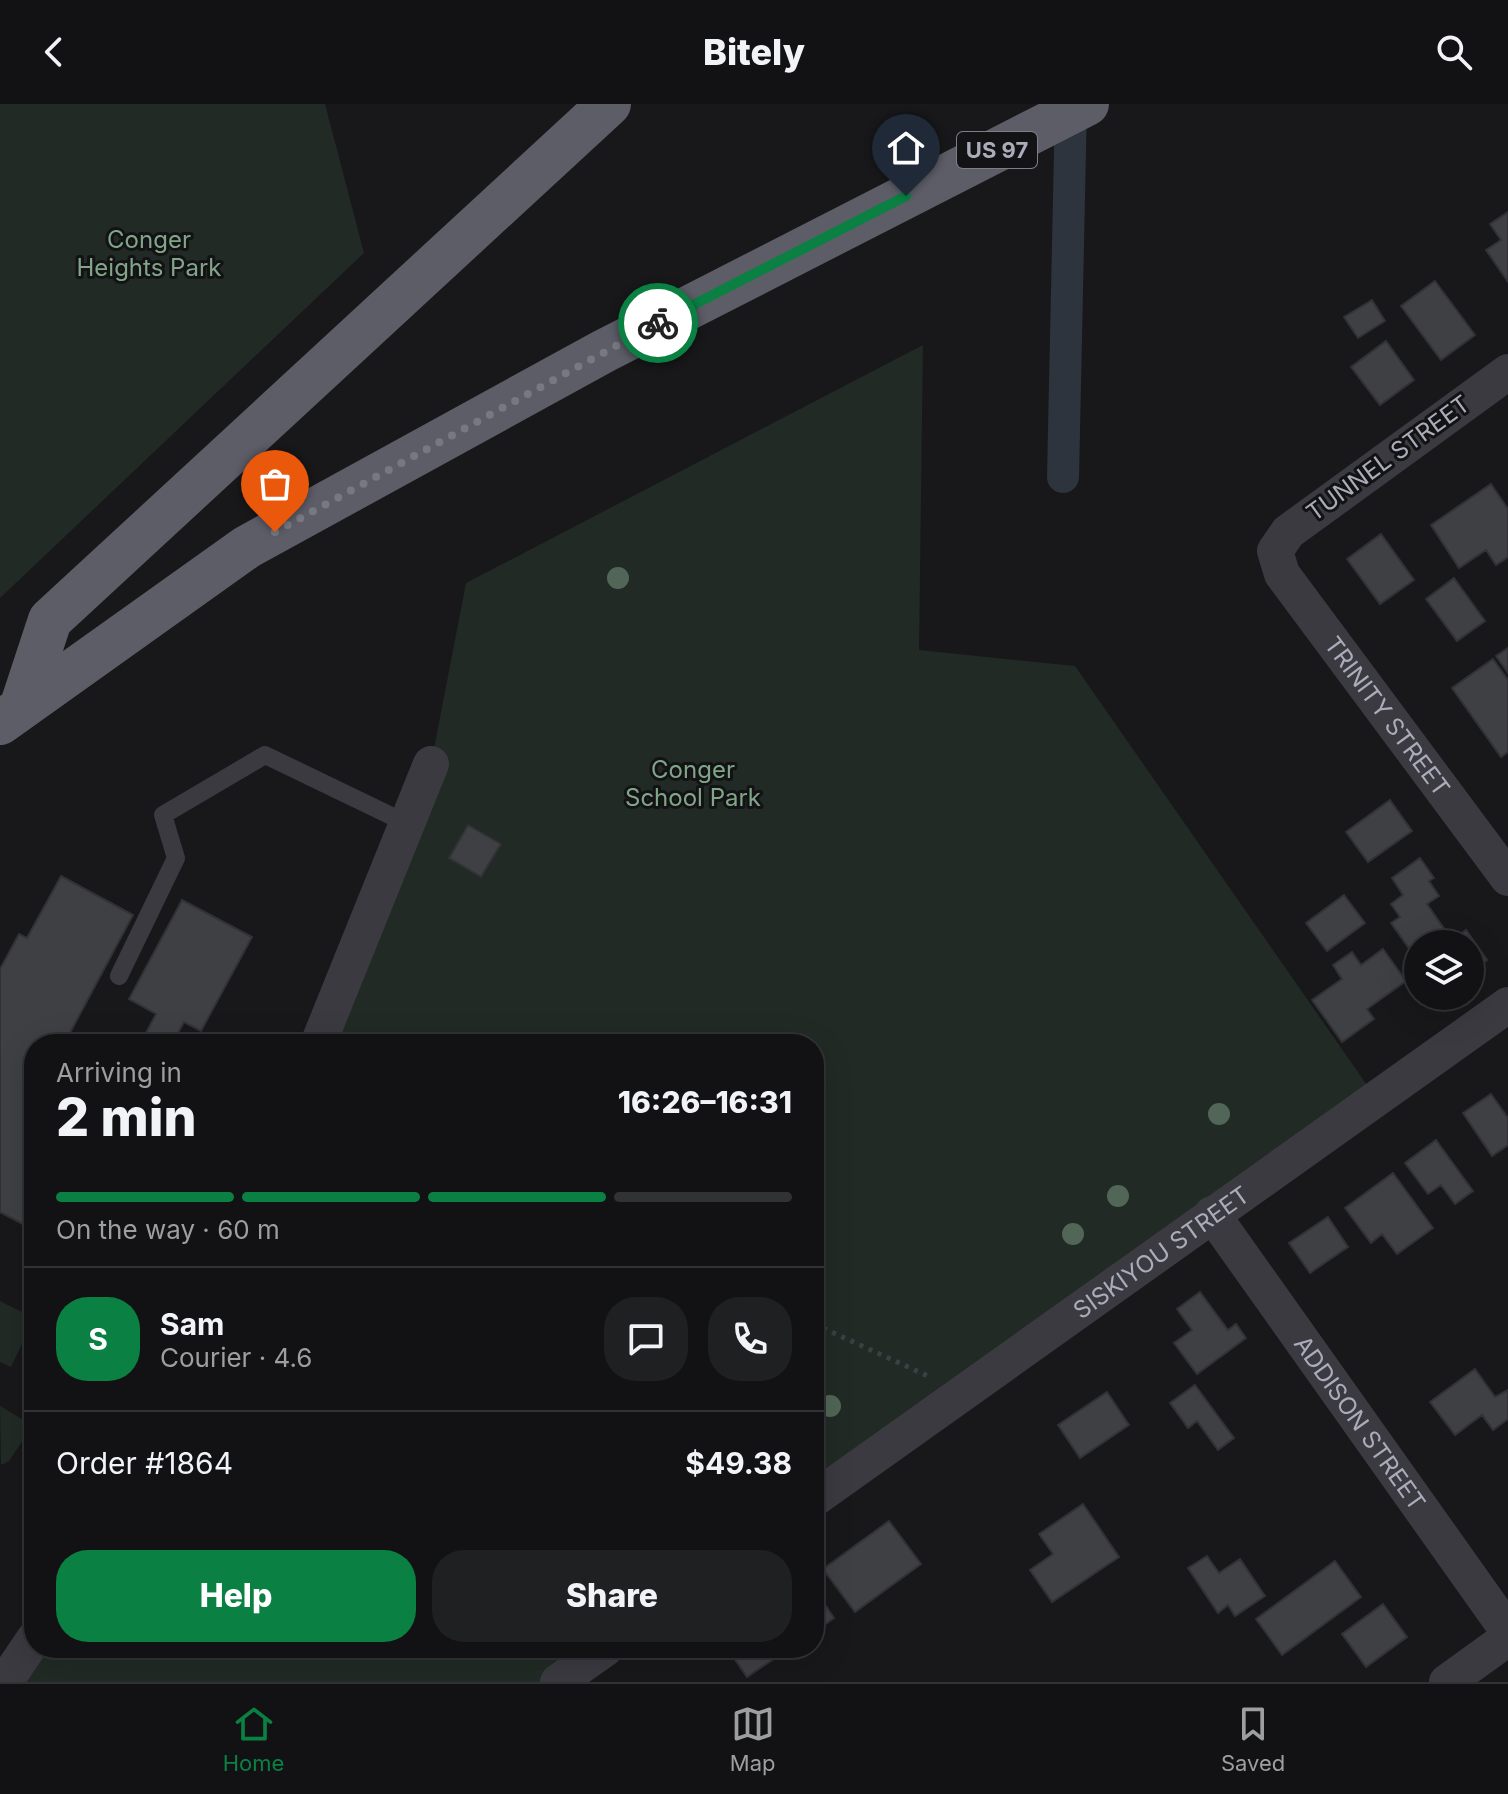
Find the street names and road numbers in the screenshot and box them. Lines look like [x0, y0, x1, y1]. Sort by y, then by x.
road number: US 97 [957, 132, 1037, 168]
street label: TUNNEL STREET [1301, 389, 1475, 527]
street label: TRINITY STREET [1319, 630, 1456, 802]
street label: SISKIYOU STREET [1067, 1180, 1255, 1324]
street label: ADDISON STREET [1288, 1330, 1432, 1516]

